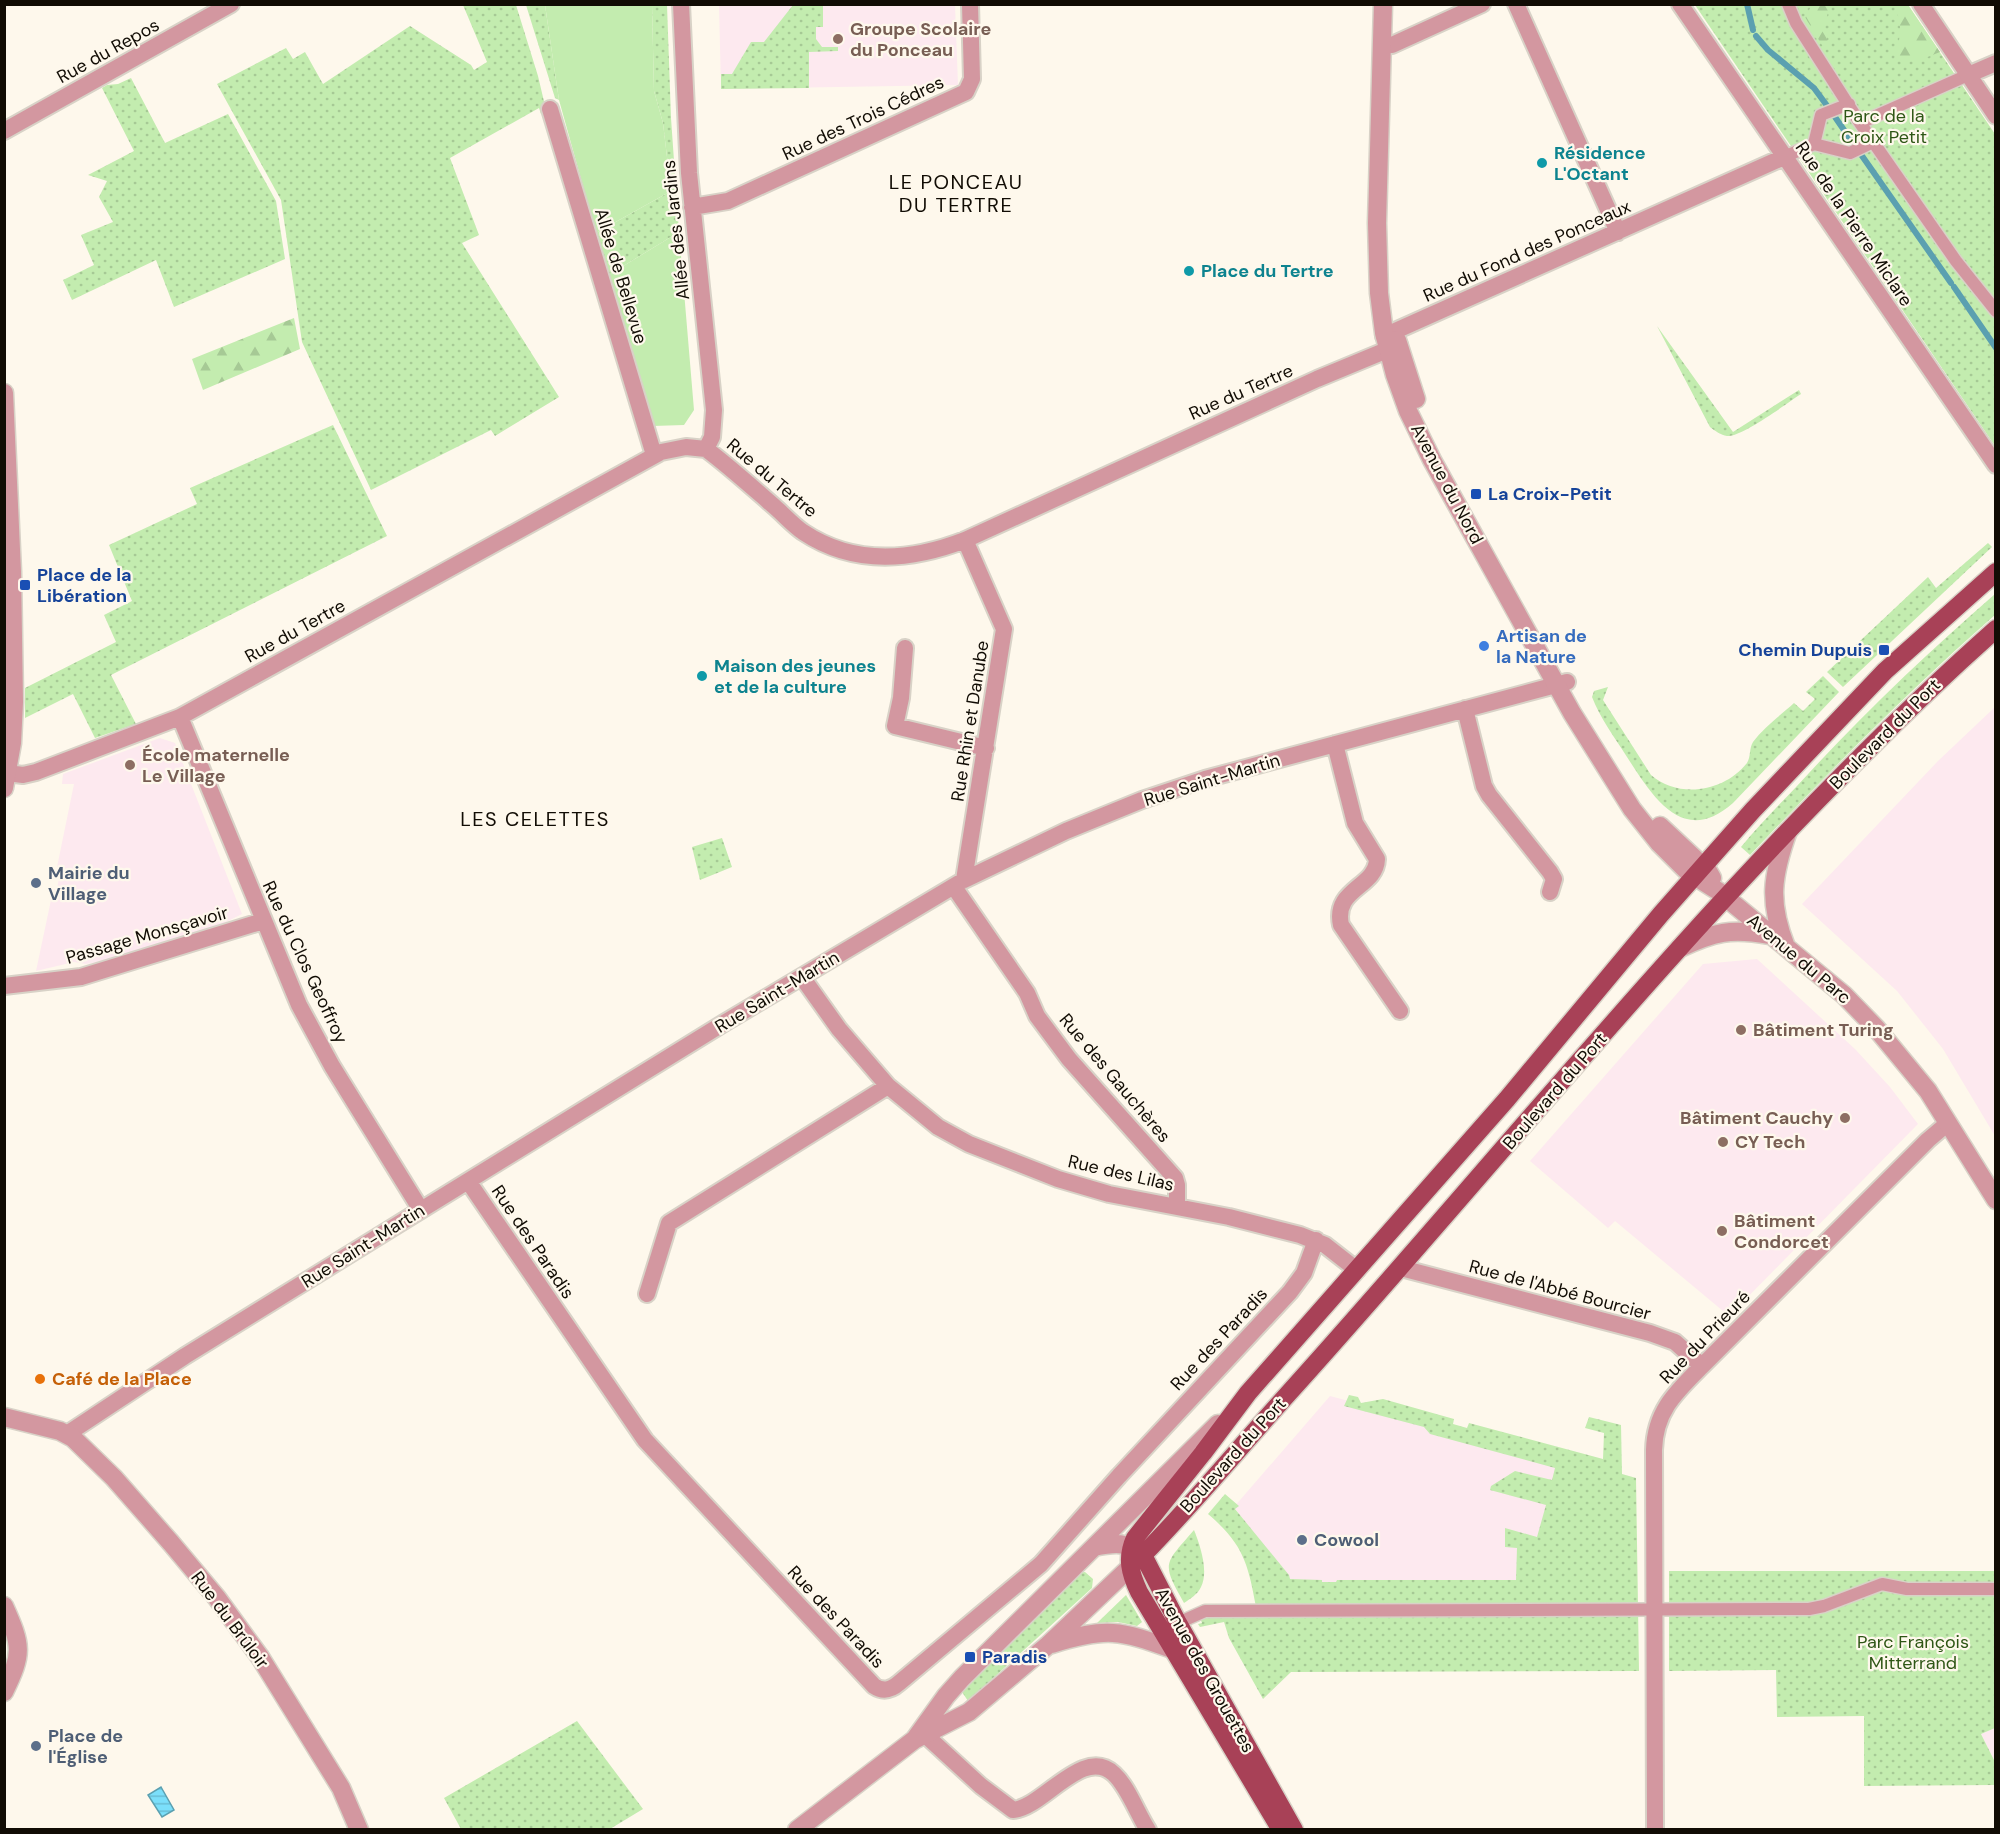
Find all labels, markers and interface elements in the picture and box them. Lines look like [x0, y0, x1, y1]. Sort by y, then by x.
street label: Rue du Repos [52, 13, 164, 89]
place label: Groupe Scolaire du Ponceau [850, 17, 991, 62]
marker: Groupe Scolaire du Ponceau [831, 32, 845, 46]
street label: Rue des Trois Cédres [778, 70, 948, 166]
park label: Parc de la Croix Petit [1841, 104, 1927, 149]
street label: Rue de la Pierre Miclare [1790, 137, 1918, 311]
place label: Résidence L'Octant [1554, 141, 1646, 186]
marker: Résidence L'Octant [1535, 156, 1549, 170]
street label: Allée des Jardins [657, 159, 695, 301]
district label: LE PONCEAU DU TERTRE [889, 169, 1023, 218]
street label: Rue du Fond des Ponceaux [1420, 194, 1635, 308]
street label: Allée de Bellevue [589, 205, 653, 347]
place label: Place du Tertre [1201, 259, 1334, 283]
marker: Place du Tertre [1182, 264, 1196, 278]
street label: Rue du Tertre [1185, 358, 1297, 426]
street label: Avenue du Nord [1405, 420, 1489, 548]
street label: Rue du Tertre [722, 433, 822, 523]
place label: La Croix-Petit [1488, 482, 1612, 506]
marker: La Croix-Petit [1469, 487, 1483, 501]
place label: Place de la Libération [37, 563, 132, 608]
marker: Place de la Libération [18, 578, 32, 592]
street label: Rue du Tertre [240, 594, 350, 668]
place label: Artisan de la Nature [1496, 624, 1587, 669]
place label: Chemin Dupuis [1738, 638, 1872, 662]
street label: Rue Rhin et Danube [945, 639, 995, 803]
marker: Artisan de la Nature [1477, 639, 1491, 653]
marker: Chemin Dupuis [1877, 643, 1891, 657]
place label: Maison des jeunes et de la culture [714, 654, 876, 699]
marker: Maison des jeunes et de la culture [695, 669, 709, 683]
street label: Boulevard du Port [1824, 673, 1946, 795]
place label: École maternelle Le Village [142, 743, 290, 788]
street label: Rue Saint-Martin [1141, 748, 1283, 812]
marker: École maternelle Le Village [123, 758, 137, 772]
district label: LES CELETTES [460, 806, 610, 832]
place label: Mairie du Village [48, 861, 130, 906]
marker: Mairie du Village [29, 876, 43, 890]
street label: Rue du Clos Geoffroy [257, 877, 353, 1047]
street label: Passage Monsçavoir [63, 900, 231, 970]
street label: Avenue du Parc [1742, 908, 1856, 1010]
street label: Rue Saint-Martin [710, 945, 844, 1039]
street label: Rue des Gauchères [1054, 1008, 1176, 1148]
place label: Bâtiment Turing [1753, 1018, 1894, 1042]
marker: Bâtiment Turing [1734, 1023, 1748, 1037]
street label: Boulevard du Port [1498, 1027, 1612, 1155]
place label: Bâtiment Cauchy [1680, 1106, 1833, 1130]
marker: Bâtiment Cauchy [1838, 1111, 1852, 1125]
place label: CY Tech [1735, 1130, 1805, 1154]
marker: CY Tech [1716, 1135, 1730, 1149]
street label: Rue des Lilas [1066, 1149, 1176, 1197]
street label: Rue des Paradis [486, 1180, 580, 1304]
street label: Rue Saint-Martin [297, 1198, 429, 1294]
place label: Bâtiment Condorcet [1734, 1209, 1829, 1254]
marker: Bâtiment Condorcet [1715, 1224, 1729, 1238]
street label: Rue de l'Abbé Bourcier [1466, 1254, 1654, 1326]
street label: Rue des Paradis [1165, 1282, 1273, 1396]
street label: Rue du Prieuré [1654, 1285, 1756, 1389]
place label: Café de la Place [52, 1367, 192, 1391]
marker: Café de la Place [33, 1372, 47, 1386]
street label: Boulevard du Port [1175, 1392, 1291, 1518]
place label: Cowool [1314, 1528, 1379, 1552]
marker: Cowool [1295, 1533, 1309, 1547]
street label: Rue des Paradis [782, 1560, 890, 1674]
street label: Rue du Brûloir [186, 1566, 275, 1674]
street label: Avenue des Grouettes [1150, 1583, 1260, 1757]
park label: Parc François Mitterrand [1857, 1630, 1969, 1675]
place label: Paradis [982, 1645, 1047, 1669]
marker: Paradis [963, 1650, 977, 1664]
place label: Place de l'Église [48, 1724, 123, 1769]
marker: Place de l'Église [29, 1739, 43, 1753]

